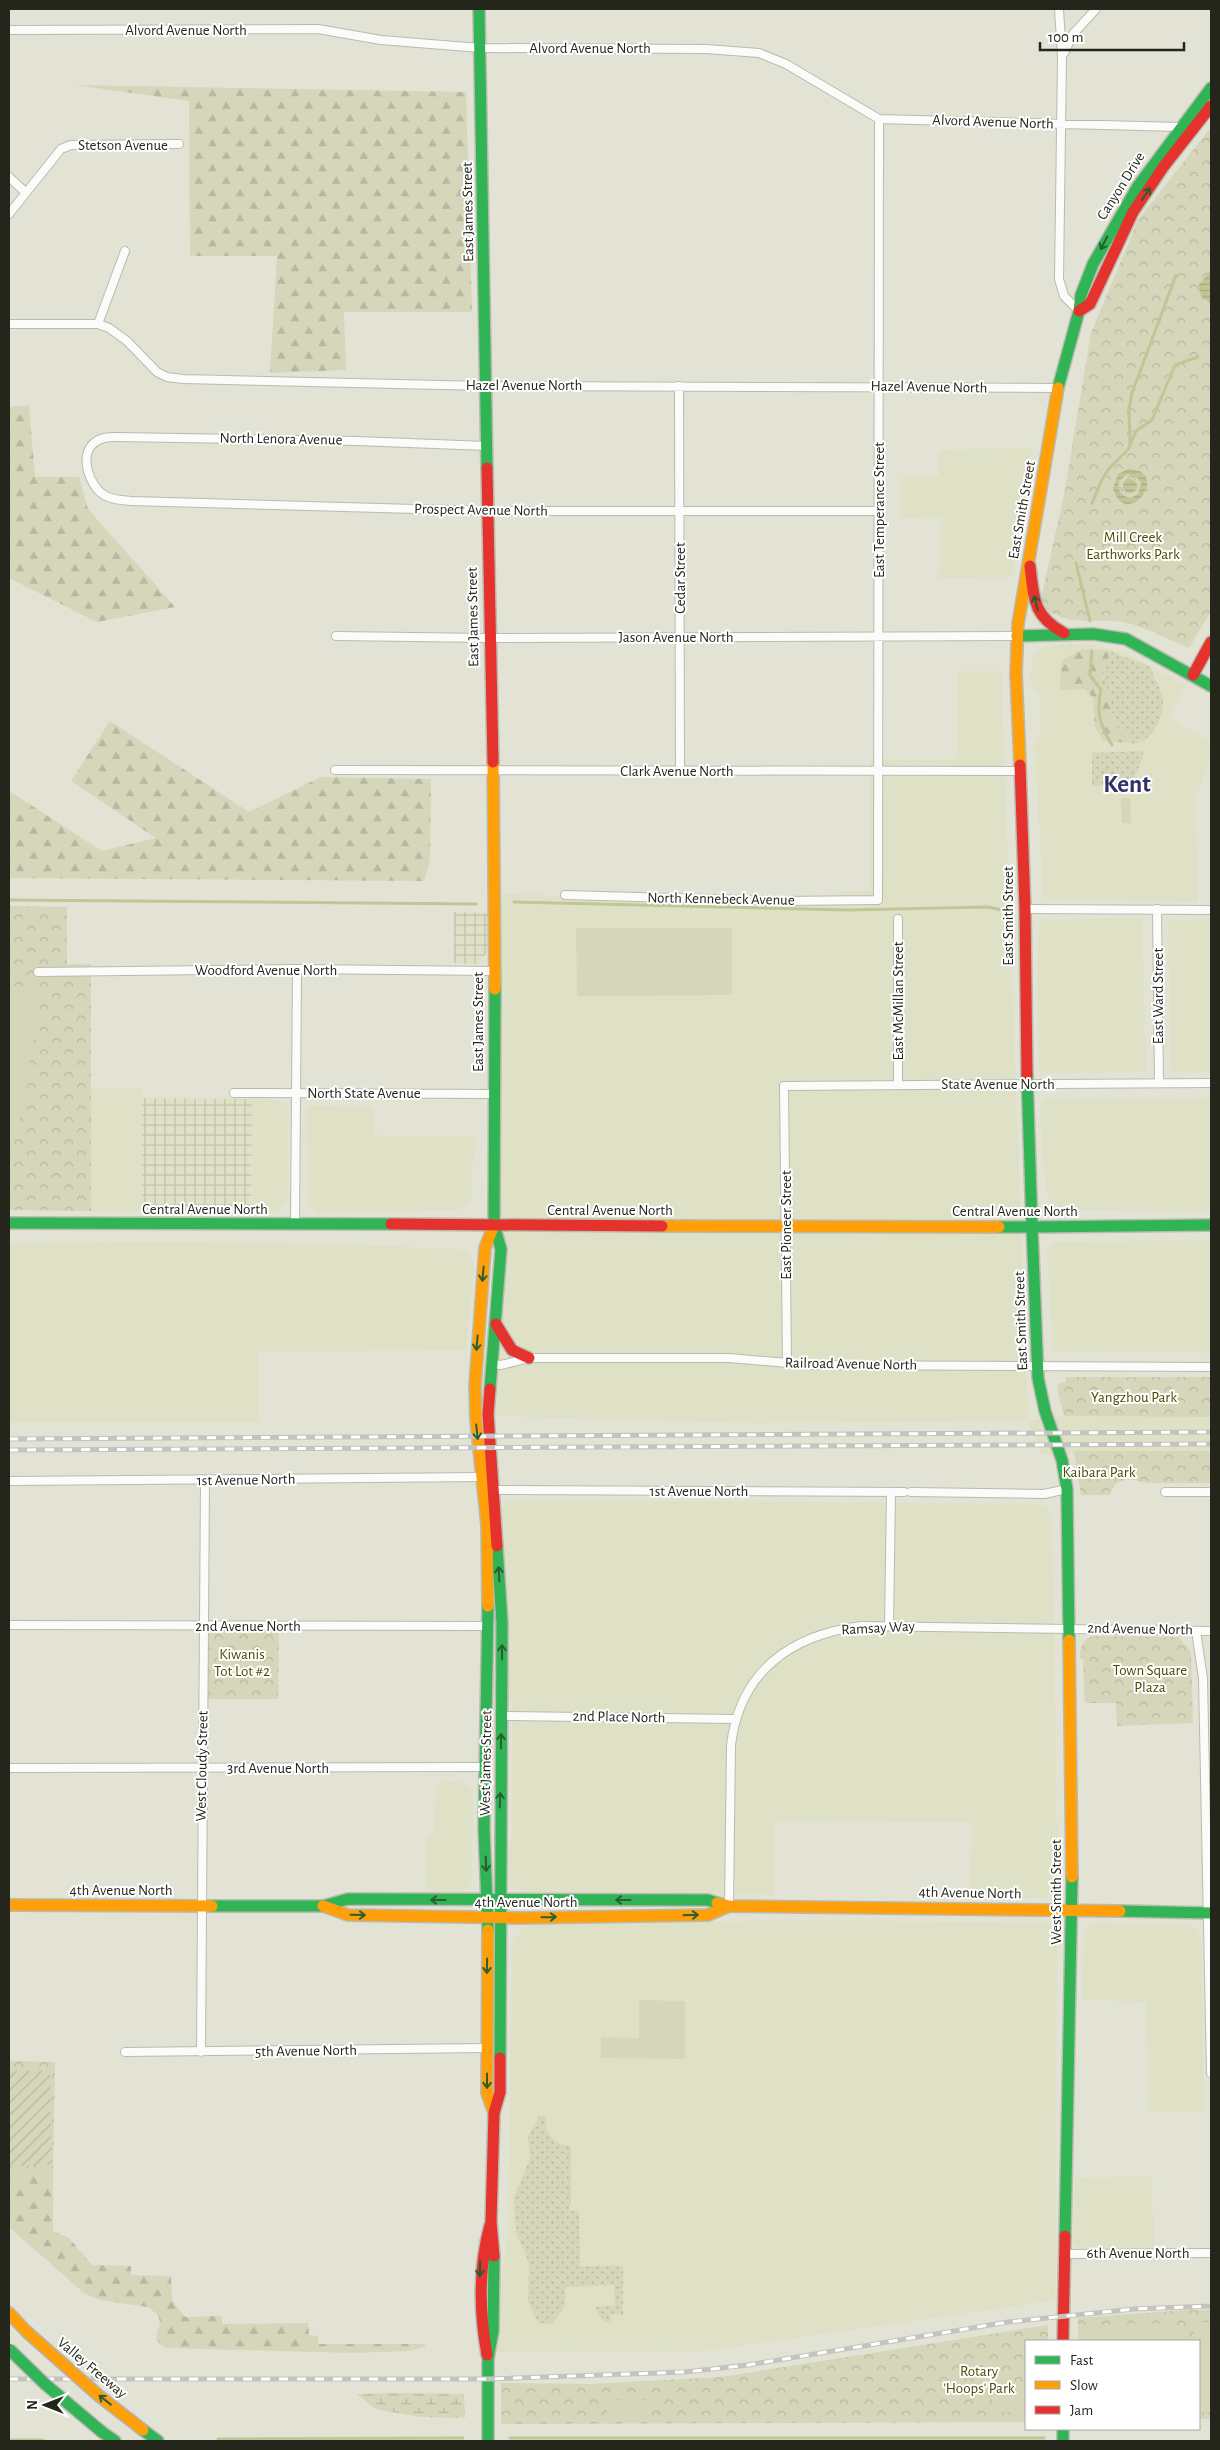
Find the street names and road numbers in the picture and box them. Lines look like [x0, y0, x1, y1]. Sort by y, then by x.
street label: Alvord Avenue North [125, 23, 247, 38]
street label: Alvord Avenue North [529, 41, 651, 56]
street label: Alvord Avenue North [932, 112, 1054, 132]
street label: Stetson Avenue [78, 138, 168, 153]
street label: Canyon Drive [1094, 149, 1148, 223]
street label: East James Street [460, 162, 476, 262]
street label: Hazel Avenue North [466, 378, 582, 393]
street label: Hazel Avenue North [871, 378, 987, 396]
street label: North Lenora Avenue [219, 430, 343, 448]
street label: East Temperance Street [872, 442, 887, 578]
street label: East Smith Street [1006, 459, 1038, 560]
street label: Prospect Avenue North [414, 501, 548, 519]
street label: Cedar Street [673, 542, 688, 614]
street label: East James Street [465, 567, 481, 667]
street label: Jason Avenue North [618, 630, 734, 645]
street label: Clark Avenue North [620, 764, 734, 779]
street label: East Smith Street [1001, 866, 1016, 966]
street label: North Kennebeck Avenue [647, 890, 795, 908]
street label: East McMillan Street [891, 941, 906, 1061]
street label: East Ward Street [1151, 948, 1166, 1044]
street label: Woodford Avenue North [195, 963, 337, 978]
street label: East James Street [471, 972, 486, 1072]
street label: State Avenue North [941, 1077, 1055, 1092]
street label: North State Avenue [307, 1086, 421, 1101]
street label: East Pioneer Street [779, 1170, 794, 1280]
street label: Central Avenue North [142, 1202, 268, 1217]
street label: Central Avenue North [547, 1203, 673, 1218]
street label: Central Avenue North [952, 1204, 1078, 1219]
street label: East Smith Street [1012, 1271, 1030, 1371]
street label: Railroad Avenue North [785, 1355, 917, 1373]
street label: 1st Avenue North [196, 1472, 296, 1488]
street label: 1st Avenue North [650, 1484, 748, 1499]
street label: 2nd Avenue North [195, 1619, 301, 1634]
street label: Ramsay Way [841, 1619, 916, 1637]
street label: 2nd Avenue North [1087, 1621, 1193, 1637]
street label: 2nd Place North [572, 1709, 666, 1725]
street label: West Cloudy Street [194, 1710, 210, 1822]
street label: West James Street [478, 1710, 494, 1816]
street label: 3rd Avenue North [227, 1761, 329, 1776]
street label: West Smith Street [1049, 1839, 1064, 1945]
street label: 4th Avenue North [69, 1883, 173, 1898]
street label: 4th Avenue North [918, 1885, 1022, 1901]
street label: 4th Avenue North [474, 1895, 578, 1910]
street label: 5th Avenue North [255, 2043, 357, 2059]
street label: 6th Avenue North [1087, 2246, 1189, 2261]
street label: Valley Freeway [54, 2335, 130, 2402]

